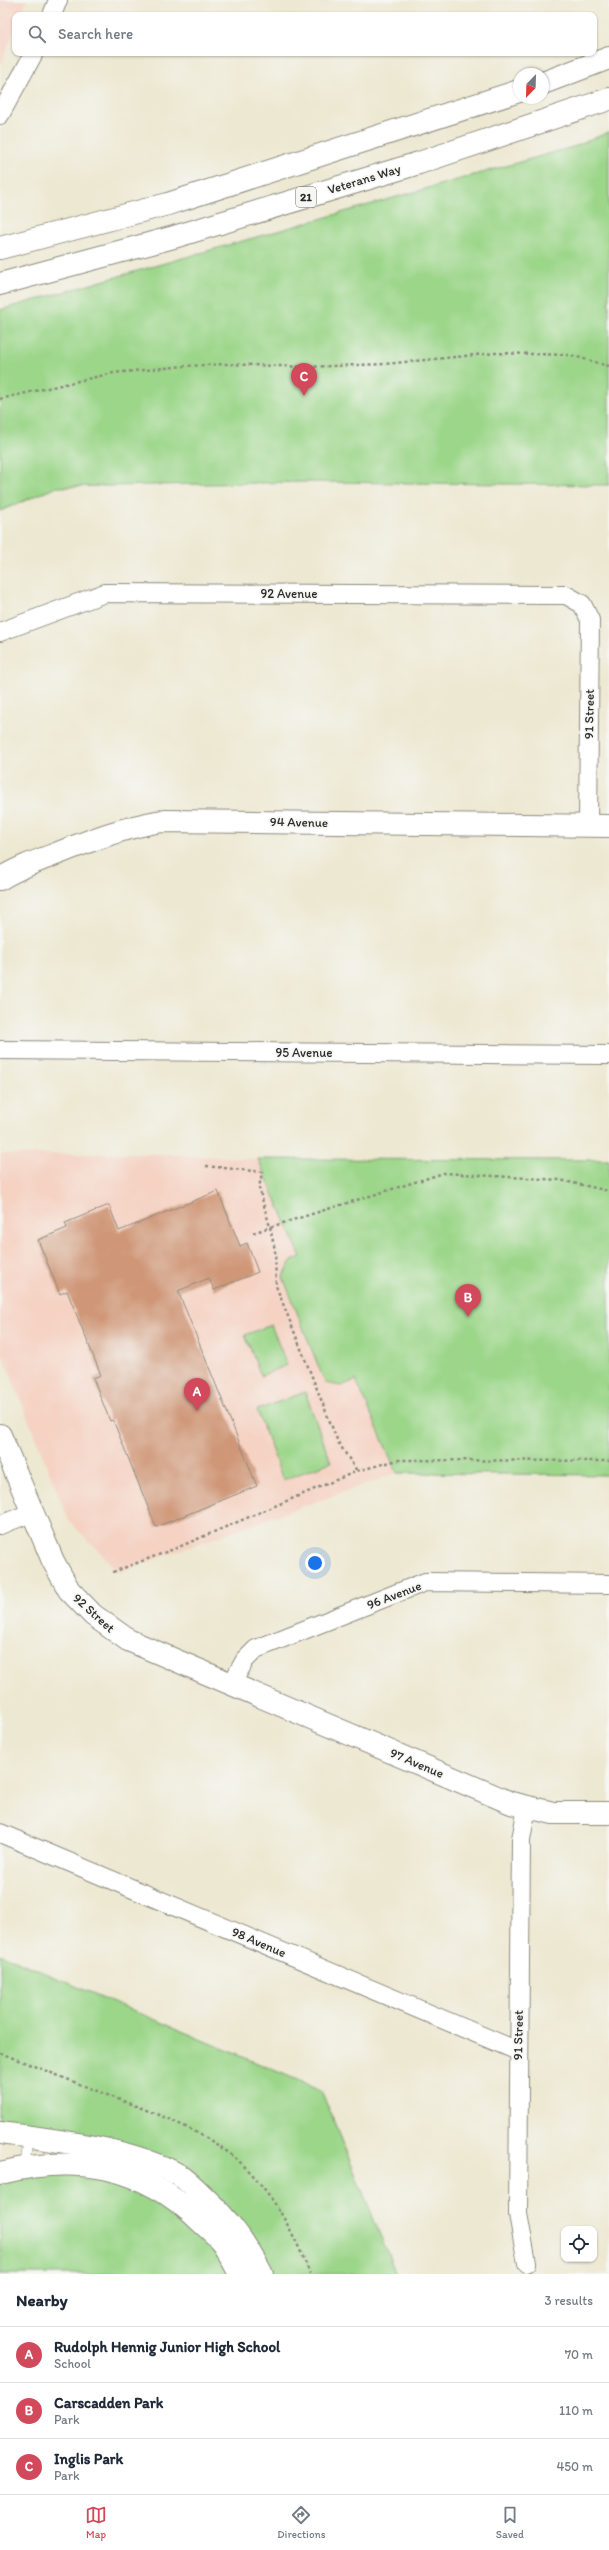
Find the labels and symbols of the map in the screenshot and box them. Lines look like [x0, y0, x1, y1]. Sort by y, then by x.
north arrow [513, 68, 549, 104]
street label: Veterans Way [326, 161, 402, 197]
road number: 21 [296, 187, 316, 207]
pin: C [291, 363, 317, 396]
street label: 92 Avenue [260, 586, 318, 601]
street label: 91 Street [581, 689, 597, 739]
street label: 94 Avenue [270, 814, 328, 830]
street label: 95 Avenue [275, 1045, 333, 1060]
pin: B [455, 1284, 481, 1317]
pin: A [184, 1378, 210, 1411]
your location [305, 1553, 325, 1573]
street label: 96 Avenue [365, 1578, 423, 1612]
street label: 92 Street [70, 1590, 118, 1636]
street label: 97 Avenue [388, 1745, 446, 1781]
street label: 98 Avenue [230, 1924, 288, 1960]
street label: 91 Street [510, 2010, 526, 2060]

